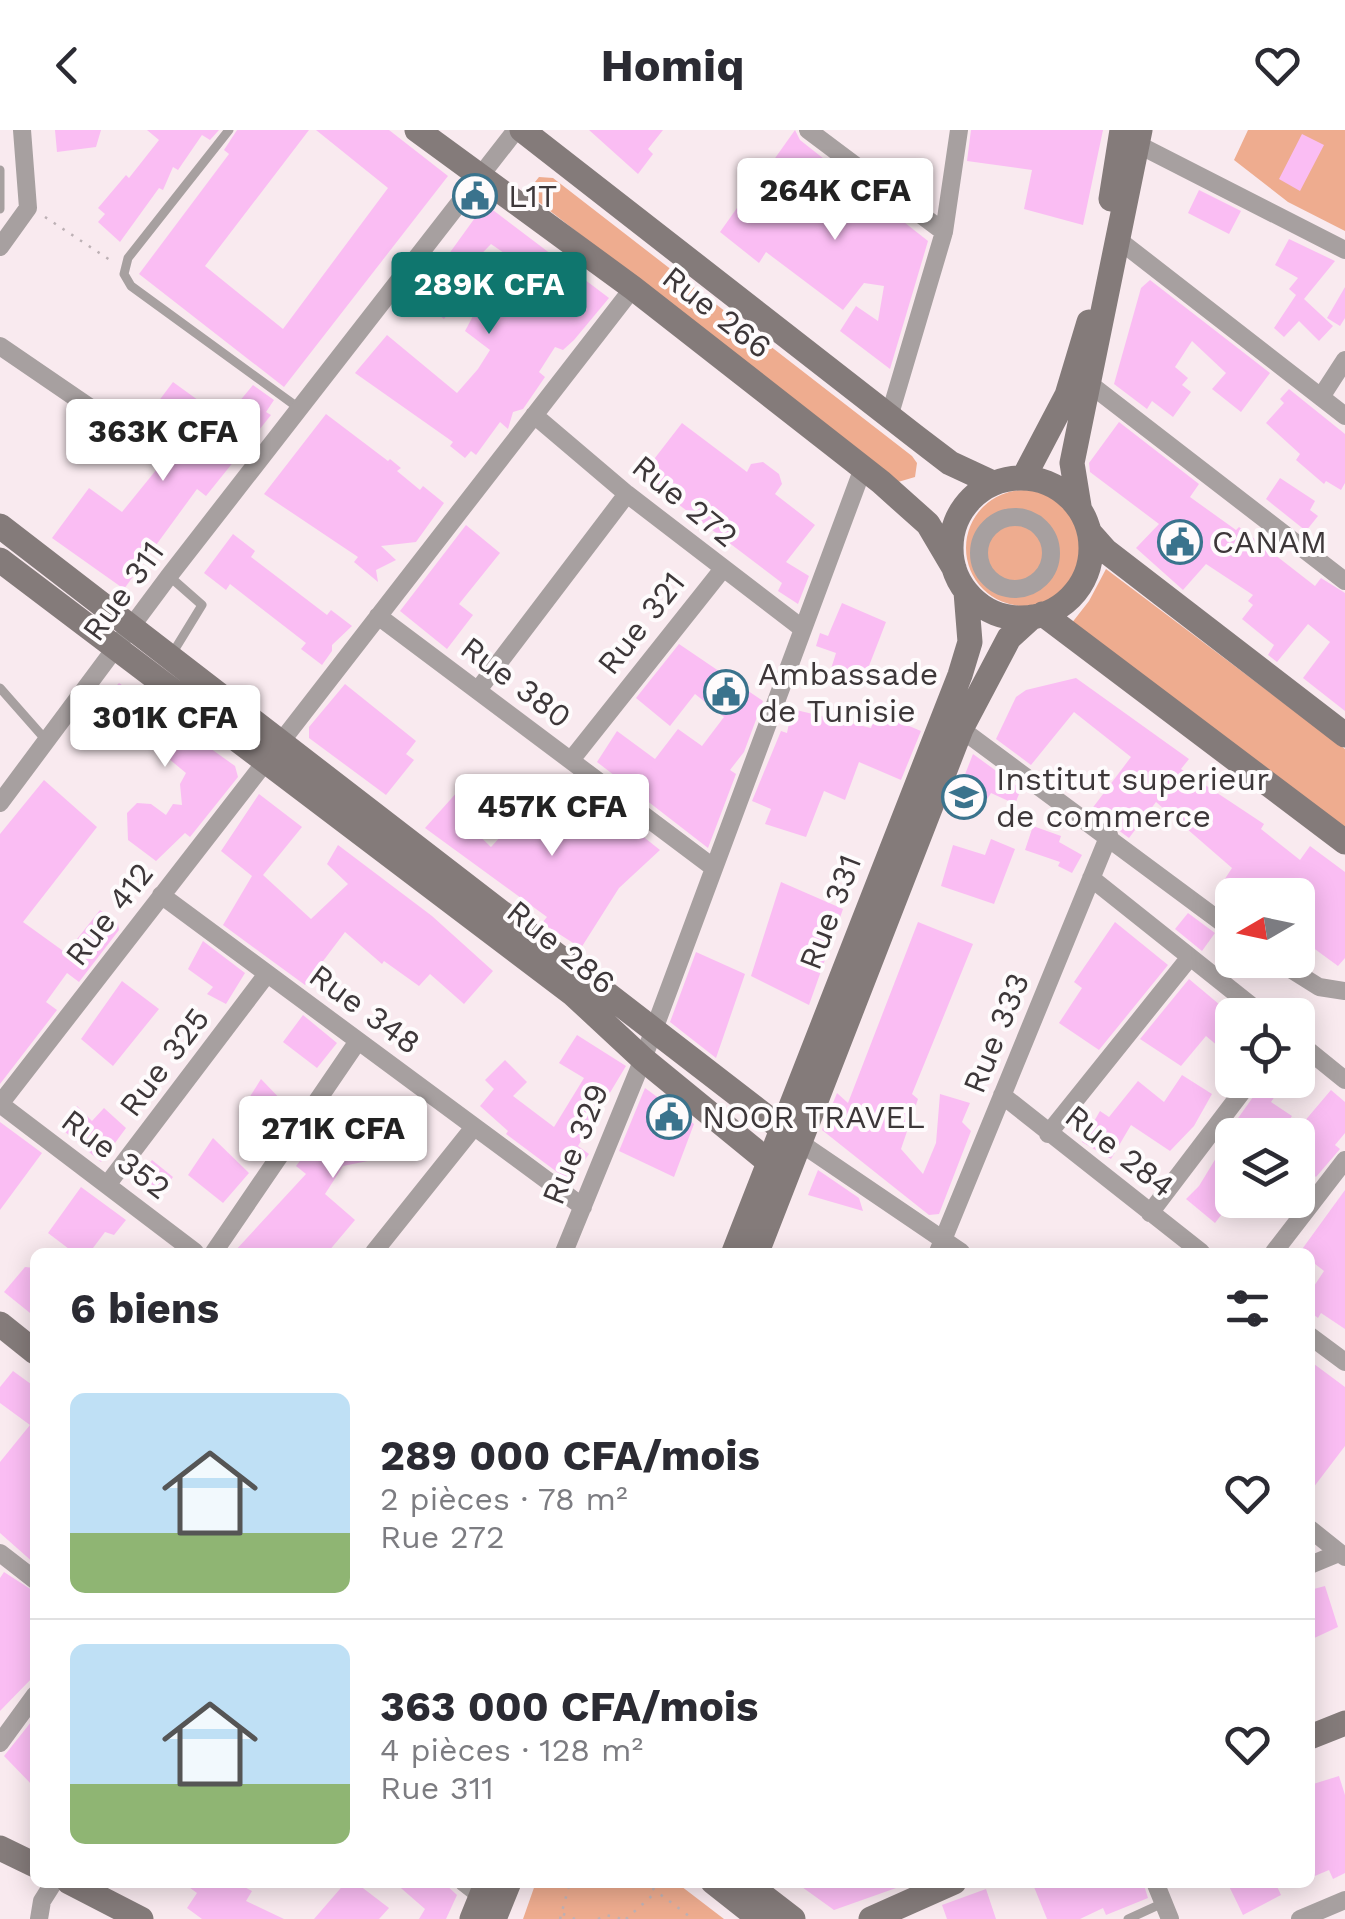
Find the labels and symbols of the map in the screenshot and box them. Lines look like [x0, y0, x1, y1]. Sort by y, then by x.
pin: 264K CFA [732, 158, 938, 243]
public building icon: L1T [452, 173, 498, 219]
place label: L1T [508, 177, 557, 215]
pin: 289K CFA [386, 252, 592, 337]
street label: Rue 266 [655, 258, 779, 366]
pin: 363K CFA [60, 399, 266, 484]
street label: Rue 272 [625, 447, 745, 555]
public building icon: CANAM [1157, 519, 1203, 565]
place label: CANAM [1212, 523, 1327, 561]
street label: Rue 311 [74, 534, 172, 648]
street label: Rue 321 [589, 564, 693, 682]
street label: Rue 380 [453, 628, 579, 736]
place label: Ambassade de Tunisie [758, 655, 938, 730]
public building icon: Ambassade de Tunisie [703, 669, 749, 715]
pin: 301K CFA [62, 685, 268, 770]
place label: Institut superieur de commerce [996, 760, 1269, 835]
pin: 457K CFA [449, 774, 655, 859]
school or university icon: Institut superieur de commerce [941, 774, 987, 820]
street label: Rue 331 [791, 849, 869, 975]
street label: Rue 412 [57, 855, 161, 973]
north arrow [1215, 878, 1315, 978]
street label: Rue 286 [499, 892, 623, 1002]
street label: Rue 348 [302, 956, 428, 1062]
street label: Rue 333 [955, 967, 1037, 1099]
street label: Rue 325 [111, 1000, 217, 1124]
street label: Rue 329 [534, 1078, 616, 1210]
public building icon: NOOR TRAVEL [646, 1094, 692, 1140]
pin: 271K CFA [230, 1096, 436, 1181]
street label: Rue 284 [1058, 1097, 1182, 1205]
place label: NOOR TRAVEL [702, 1098, 925, 1136]
street label: Rue 352 [54, 1101, 178, 1207]

